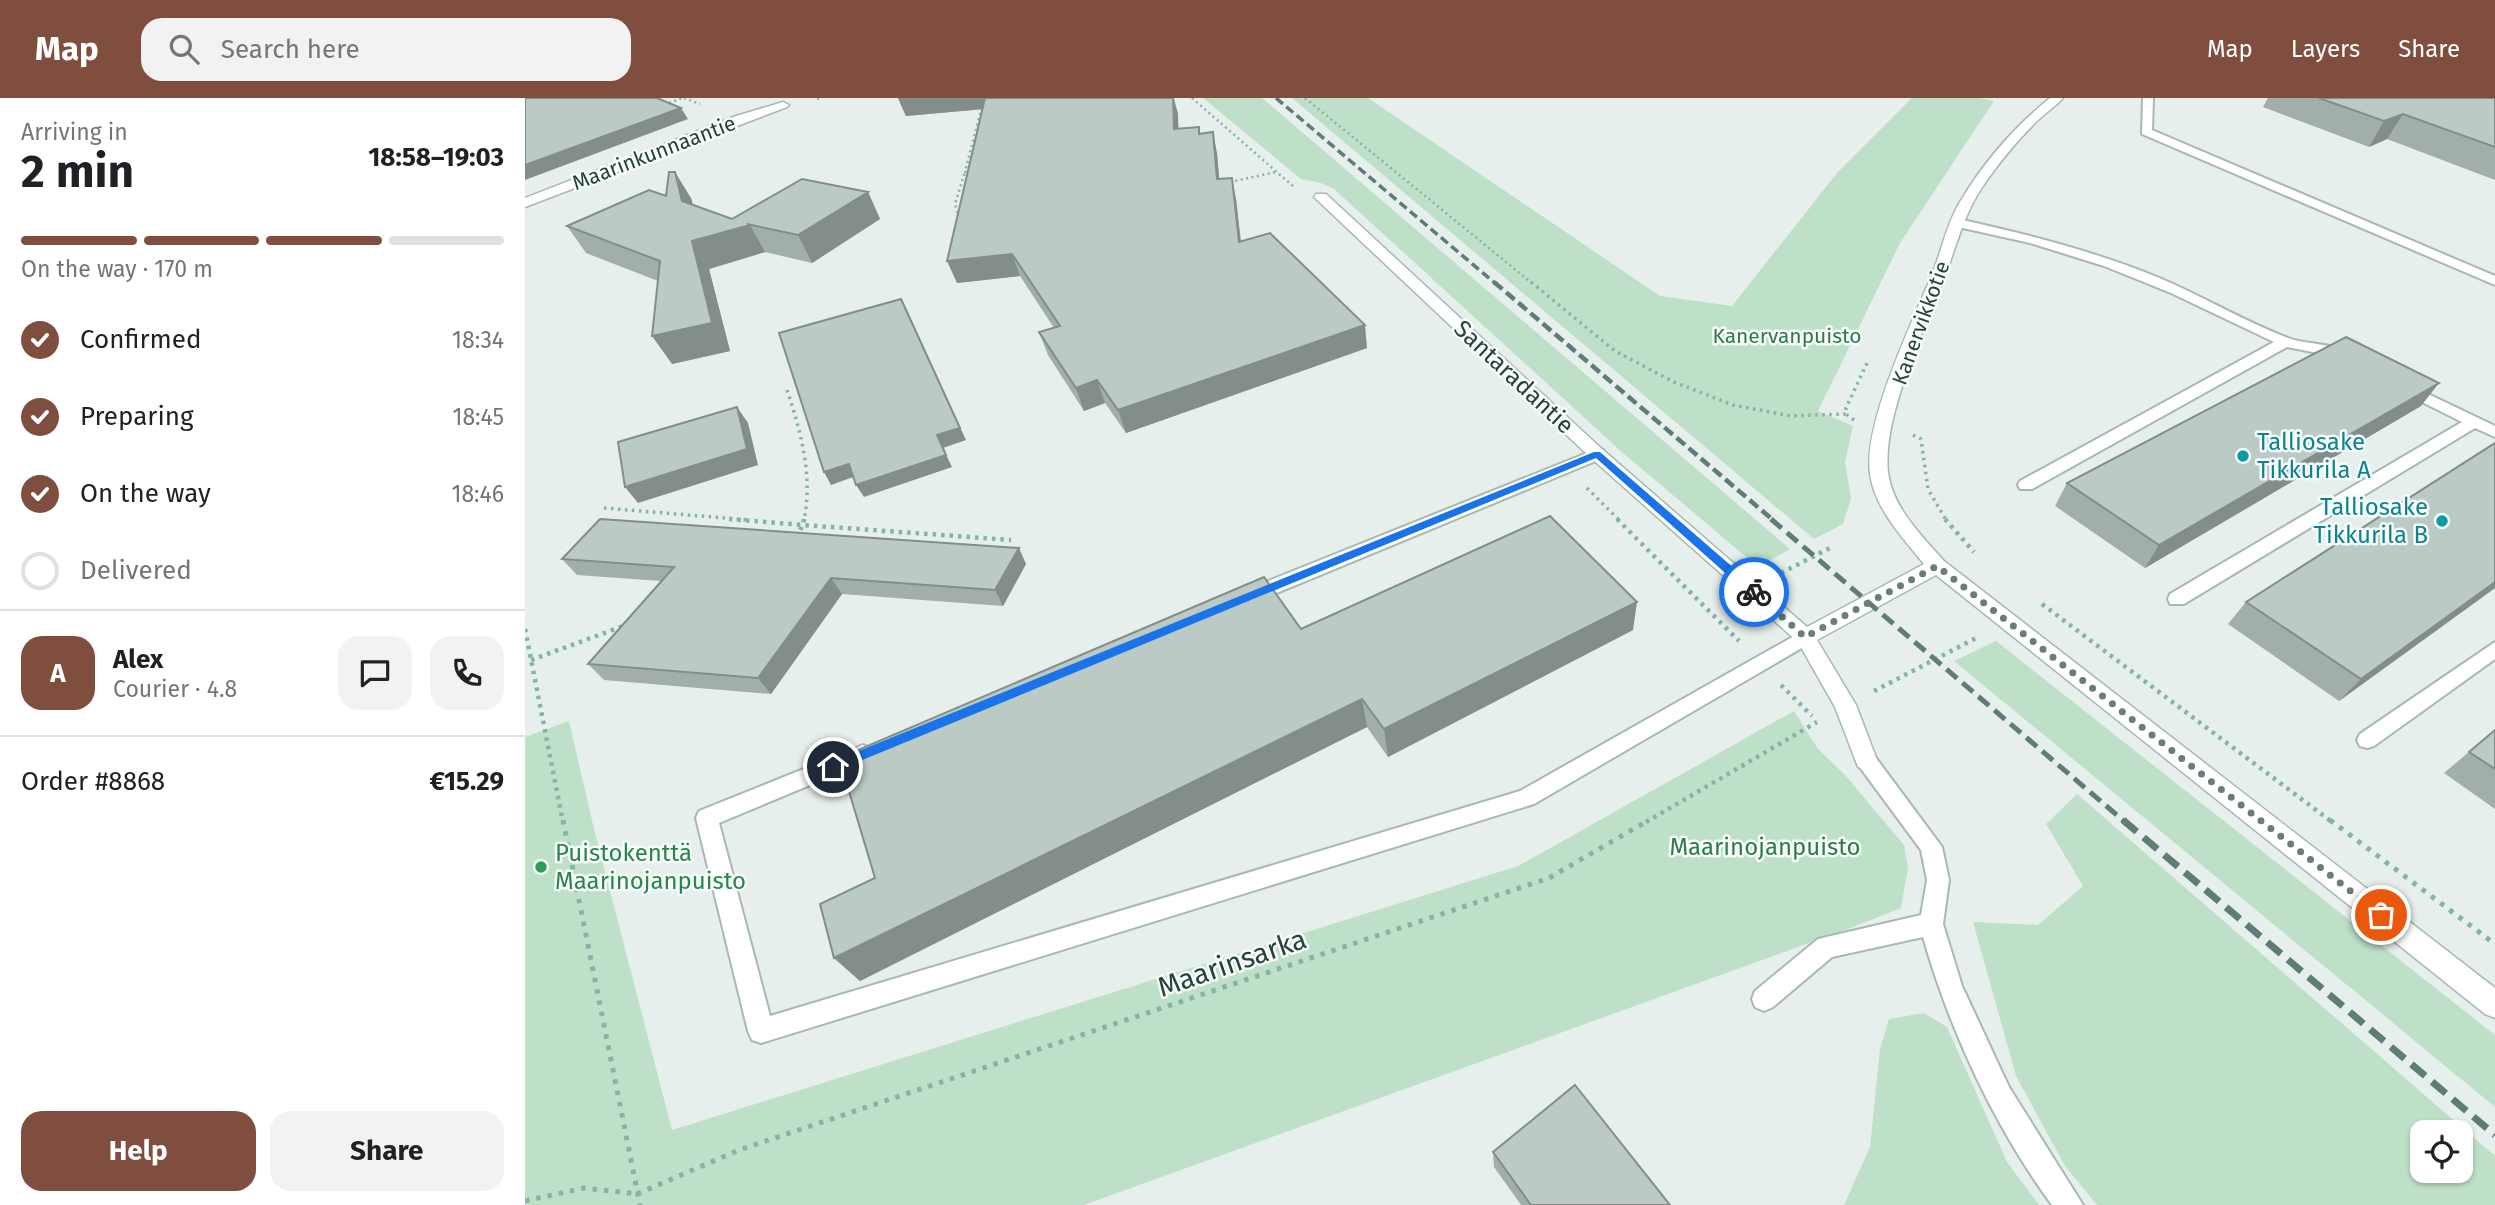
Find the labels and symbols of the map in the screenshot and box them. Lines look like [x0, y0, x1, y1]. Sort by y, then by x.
street label: Maarinkunnaantie [569, 110, 739, 196]
street label: Kanervikkotie [1887, 257, 1955, 389]
street label: Santaradantie [1448, 315, 1580, 439]
park label: Kanervanpuisto [1712, 323, 1862, 349]
place label: Talliosake Tikkurila A [2257, 428, 2371, 484]
marker: Talliosake Tikkurila A [2235, 448, 2251, 464]
place label: Talliosake Tikkurila B [2313, 493, 2428, 549]
marker: Talliosake Tikkurila B [2434, 513, 2450, 529]
courier [1719, 557, 1789, 627]
pin [803, 737, 863, 797]
park label: Maarinojanpuisto [1669, 833, 1861, 861]
place label: Puistokenttä Maarinojanpuisto [555, 839, 746, 895]
marker: Puistokenttä Maarinojanpuisto [533, 859, 549, 875]
pin [2351, 885, 2411, 945]
street label: Maarinsarka [1153, 922, 1311, 1004]

